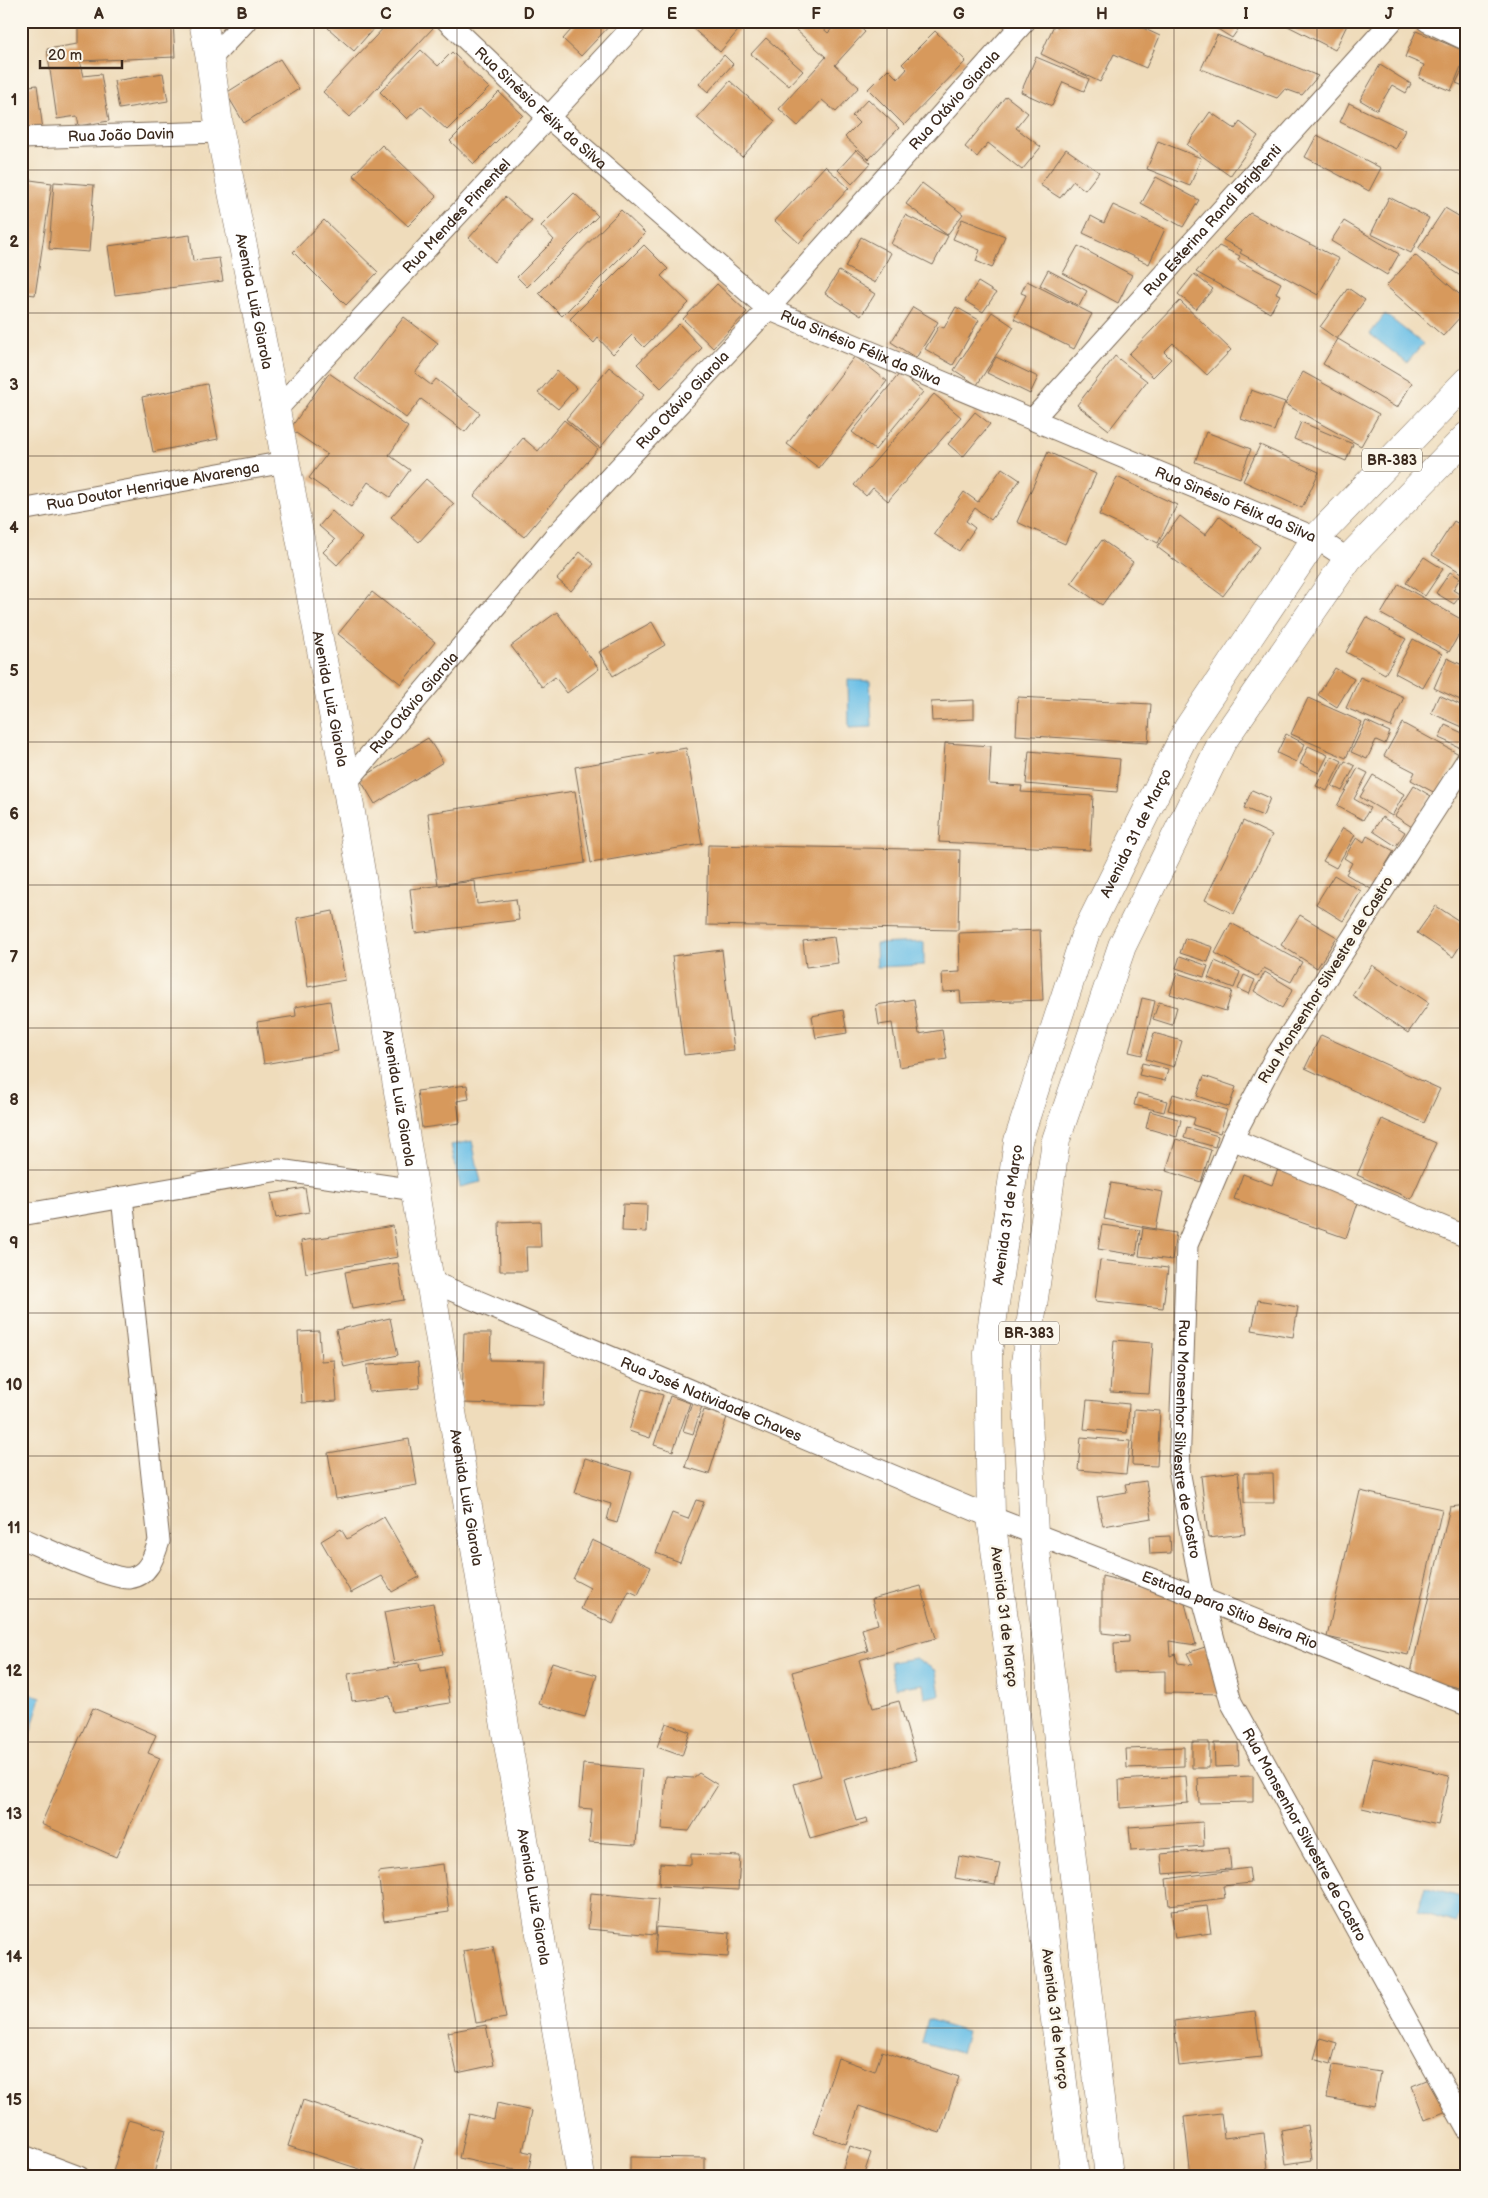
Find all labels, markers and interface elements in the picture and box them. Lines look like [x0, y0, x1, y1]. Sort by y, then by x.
text: A [93, 5, 104, 24]
text: B [236, 5, 248, 24]
text: C [380, 5, 392, 24]
text: D [523, 5, 535, 24]
text: E [667, 5, 677, 24]
text: F [811, 5, 821, 24]
text: G [953, 5, 965, 24]
text: H [1096, 5, 1108, 24]
text: I [1243, 5, 1249, 24]
text: J [1385, 5, 1394, 24]
scale bar [40, 38, 122, 70]
street label: Rua Sinésio Félix da Silva [471, 43, 611, 174]
text: 20 m [48, 46, 82, 65]
street label: Rua Otávio Giarola [905, 46, 1004, 154]
text: 1 [11, 91, 17, 110]
street label: Rua João Davin [67, 124, 174, 146]
street label: Rua Esterina Randi Brighenti [1139, 140, 1286, 300]
street label: Rua Mendes Pimentel [398, 155, 515, 277]
street label: Avenida Luiz Giarola [231, 232, 277, 371]
text: 2 [9, 233, 19, 252]
street label: Rua Sinésio Félix da Silva [777, 306, 944, 390]
street label: Rua Otávio Giarola [632, 347, 733, 453]
text: 3 [9, 376, 19, 395]
road number: BR-383 [1362, 448, 1422, 472]
street label: Rua Doutor Henrique Alvarenga [45, 457, 261, 515]
street label: Rua Sinésio Félix da Silva [1152, 462, 1319, 546]
text: 4 [9, 519, 19, 538]
street label: Avenida Luiz Giarola [308, 629, 352, 769]
street label: Rua Otávio Giarola [365, 648, 462, 758]
text: 5 [9, 662, 19, 681]
street label: Avenida 31 de Março [1096, 765, 1176, 901]
text: 6 [9, 805, 19, 824]
street label: Rua Monsenhor Silvestre de Castro [1254, 873, 1398, 1087]
text: 7 [10, 948, 19, 967]
street label: Avenida Luiz Giarola [378, 1028, 420, 1168]
text: 8 [9, 1091, 19, 1110]
street label: Avenida 31 de Março [988, 1143, 1027, 1286]
text: 9 [9, 1234, 19, 1253]
street label: Rua Monsenhor Silvestre de Castro [1169, 1319, 1205, 1560]
road number: BR-383 [999, 1322, 1059, 1345]
street label: Rua José Natividade Chaves [618, 1353, 805, 1446]
text: 10 [6, 1376, 22, 1395]
street label: Avenida Luiz Giarola [446, 1428, 487, 1567]
text: 11 [7, 1519, 21, 1538]
street label: Avenida 31 de Março [986, 1546, 1022, 1688]
street label: Estrada para Sítio Beira Rio [1139, 1567, 1321, 1654]
text: 12 [6, 1662, 23, 1681]
street label: Rua Monsenhor Silvestre de Castro [1238, 1725, 1371, 1945]
text: 13 [6, 1805, 22, 1824]
street label: Avenida Luiz Giarola [513, 1827, 555, 1967]
text: 14 [6, 1948, 23, 1967]
street label: Avenida 31 de Março [1037, 1948, 1073, 2090]
text: 15 [6, 2091, 22, 2110]

